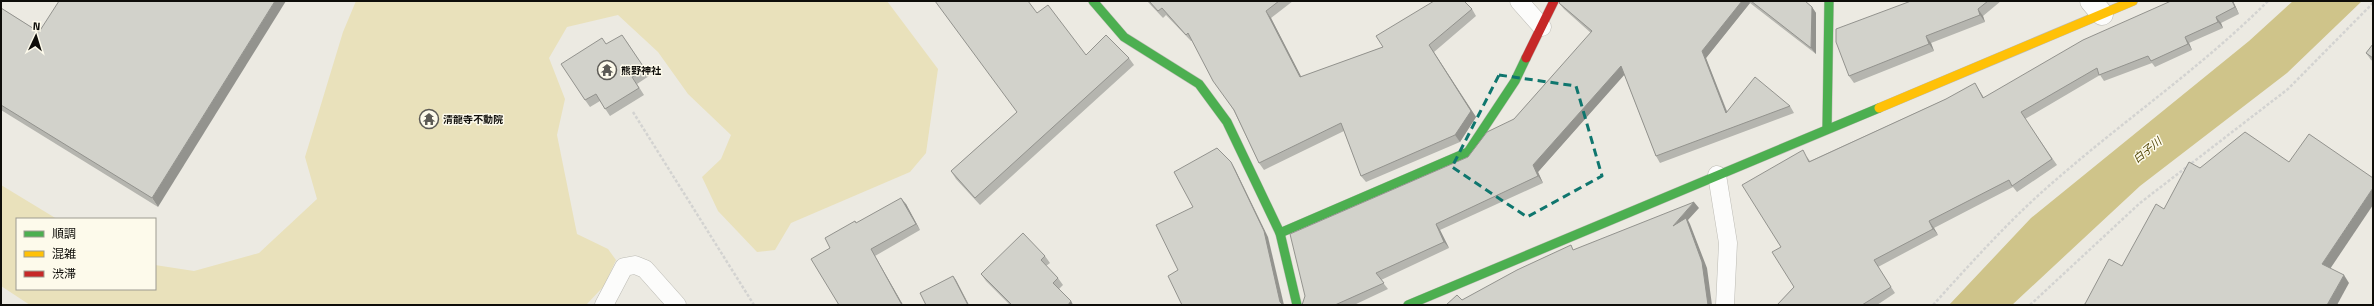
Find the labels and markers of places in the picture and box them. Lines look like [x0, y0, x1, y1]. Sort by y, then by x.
temple icon: 熊野神社 [596, 59, 618, 81]
place label: 熊野神社 [621, 63, 662, 78]
temple icon: 清龍寺不動院 [418, 108, 440, 130]
place label: 清龍寺不動院 [443, 112, 503, 127]

